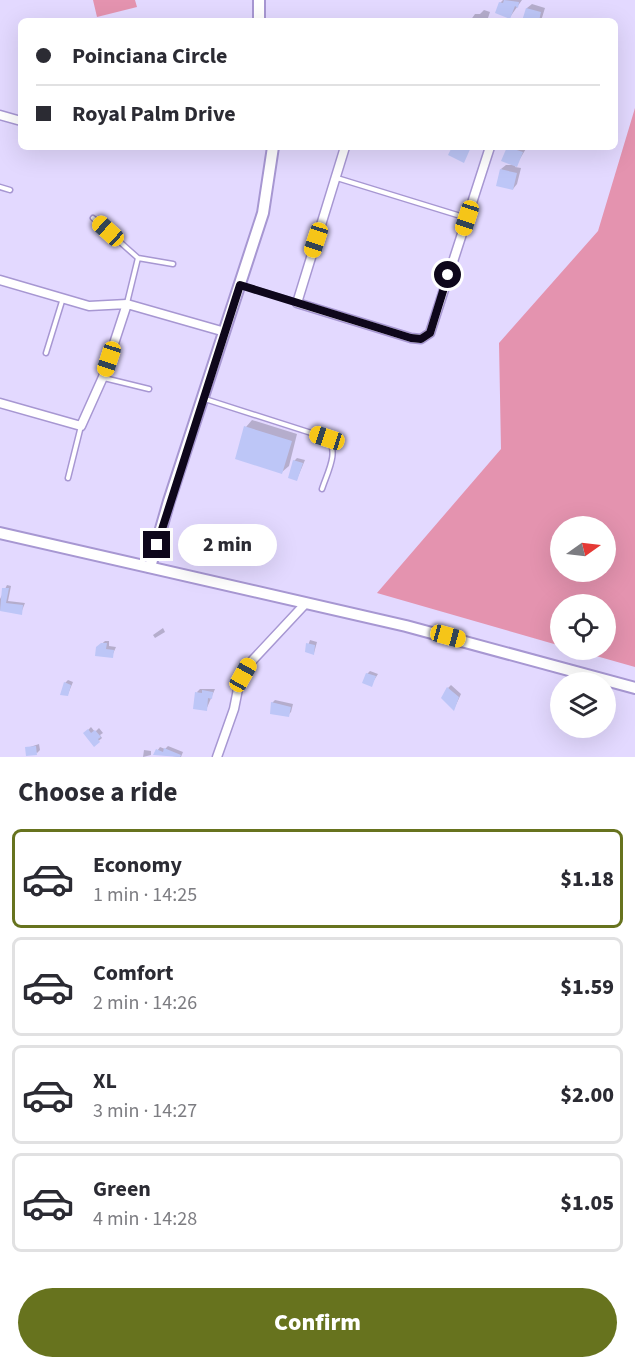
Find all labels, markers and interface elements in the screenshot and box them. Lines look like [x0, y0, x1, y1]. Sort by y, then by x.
text: Poinciana Circle [72, 40, 227, 72]
text: Royal Palm Drive [72, 98, 236, 130]
car [453, 198, 481, 238]
car [89, 212, 127, 250]
car [302, 220, 330, 260]
route start [434, 261, 461, 288]
car [95, 339, 123, 379]
car [307, 424, 347, 452]
north arrow [550, 516, 616, 582]
map controls [550, 516, 616, 738]
callout: 2 min [178, 524, 277, 566]
route end [143, 531, 170, 558]
text: 2 min [203, 531, 252, 559]
button: locate [550, 594, 616, 660]
car [428, 623, 468, 649]
car [226, 655, 260, 695]
button: layers [550, 672, 616, 738]
text: Choose a ride [18, 773, 178, 812]
text: Economy [93, 849, 182, 881]
icon: car [21, 852, 75, 906]
text: $1.18 [560, 863, 614, 895]
text: 1 min · 14:25 [93, 881, 197, 909]
text: Comfort [93, 957, 174, 989]
icon: car [21, 960, 75, 1014]
text: $1.59 [560, 971, 614, 1003]
text: 2 min · 14:26 [93, 989, 197, 1017]
text: XL [93, 1065, 117, 1097]
icon: car [21, 1068, 75, 1122]
text: $2.00 [560, 1079, 614, 1111]
text: 3 min · 14:27 [93, 1097, 197, 1125]
text: Green [93, 1173, 151, 1205]
icon: car [21, 1176, 75, 1230]
text: $1.05 [560, 1187, 614, 1219]
text: 4 min · 14:28 [93, 1205, 197, 1233]
button: Confirm [18, 1288, 617, 1357]

